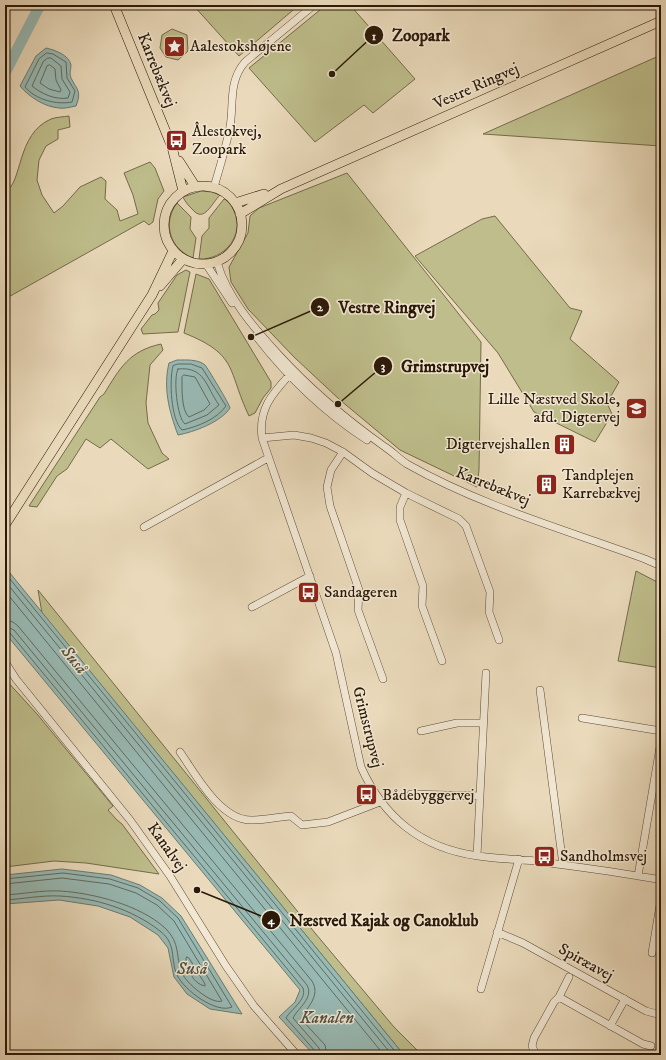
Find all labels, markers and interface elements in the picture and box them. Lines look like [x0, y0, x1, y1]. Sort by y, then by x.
callout: Zoopark [364, 21, 458, 50]
text: Zoopark [392, 25, 451, 47]
text: 1 [372, 29, 377, 44]
street label: Karrebækvej [133, 30, 181, 110]
place icon: Aalestokshøjene [162, 33, 188, 59]
place label: Aalestokshøjene [190, 36, 292, 56]
street label: Vestre Ringvej [429, 58, 522, 114]
place label: Ålestokvej, Zoopark [192, 121, 261, 159]
bus stop icon: Ålestokvej, Zoopark [164, 127, 190, 153]
callout: Vestre Ringvej [310, 292, 443, 321]
text: Vestre Ringvej [338, 297, 435, 319]
text: 2 [317, 300, 324, 315]
callout: Grimstrupvej [373, 351, 497, 380]
text: Grimstrupvej [401, 356, 489, 378]
text: 3 [381, 359, 386, 374]
place label: Lille Næstved Skole, afd. Digtervej [488, 389, 620, 427]
school or university icon: Lille Næstved Skole, afd. Digtervej [623, 395, 649, 421]
building icon: Digtervejshallen [552, 431, 578, 457]
place label: Digtervejshallen [446, 434, 551, 454]
street label: Karrebækvej [453, 462, 533, 510]
place label: Tandplejen Karrebækvej [562, 465, 641, 503]
building icon: Tandplejen Karrebækvej [533, 471, 559, 497]
bus stop icon: Sandageren [296, 579, 322, 605]
place label: Sandageren [324, 582, 398, 602]
water label: Suså [55, 640, 93, 679]
street label: Grimstrupvej [348, 684, 388, 770]
bus stop icon: Bådebyggervej [354, 782, 380, 808]
place label: Bådebyggervej [382, 785, 474, 805]
street label: Kanalvej [143, 819, 191, 875]
bus stop icon: Sandholmsvej [531, 843, 557, 869]
place label: Sandholmsvej [560, 846, 647, 866]
callout: Næstved Kajak og Canoklub [261, 905, 486, 934]
text: Næstved Kajak og Canoklub [290, 910, 479, 932]
text: 4 [267, 913, 276, 928]
street label: Spiræavej [555, 939, 617, 985]
water label: Suså [176, 958, 208, 980]
water label: Kanalen [299, 1007, 354, 1029]

